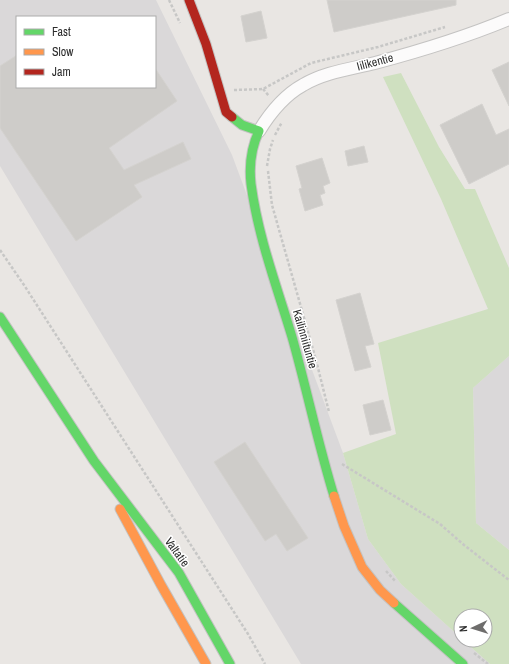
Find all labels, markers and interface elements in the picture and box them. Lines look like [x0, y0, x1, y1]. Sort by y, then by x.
legend [16, 16, 156, 88]
text: Fast [52, 24, 71, 40]
text: Slow [52, 44, 74, 60]
street label: Iilikentie [355, 49, 395, 75]
text: Jam [52, 64, 71, 80]
street label: Kailinniituntie [289, 308, 321, 370]
street label: Valtatie [161, 534, 193, 570]
north arrow [453, 608, 493, 648]
text: N [456, 625, 470, 632]

